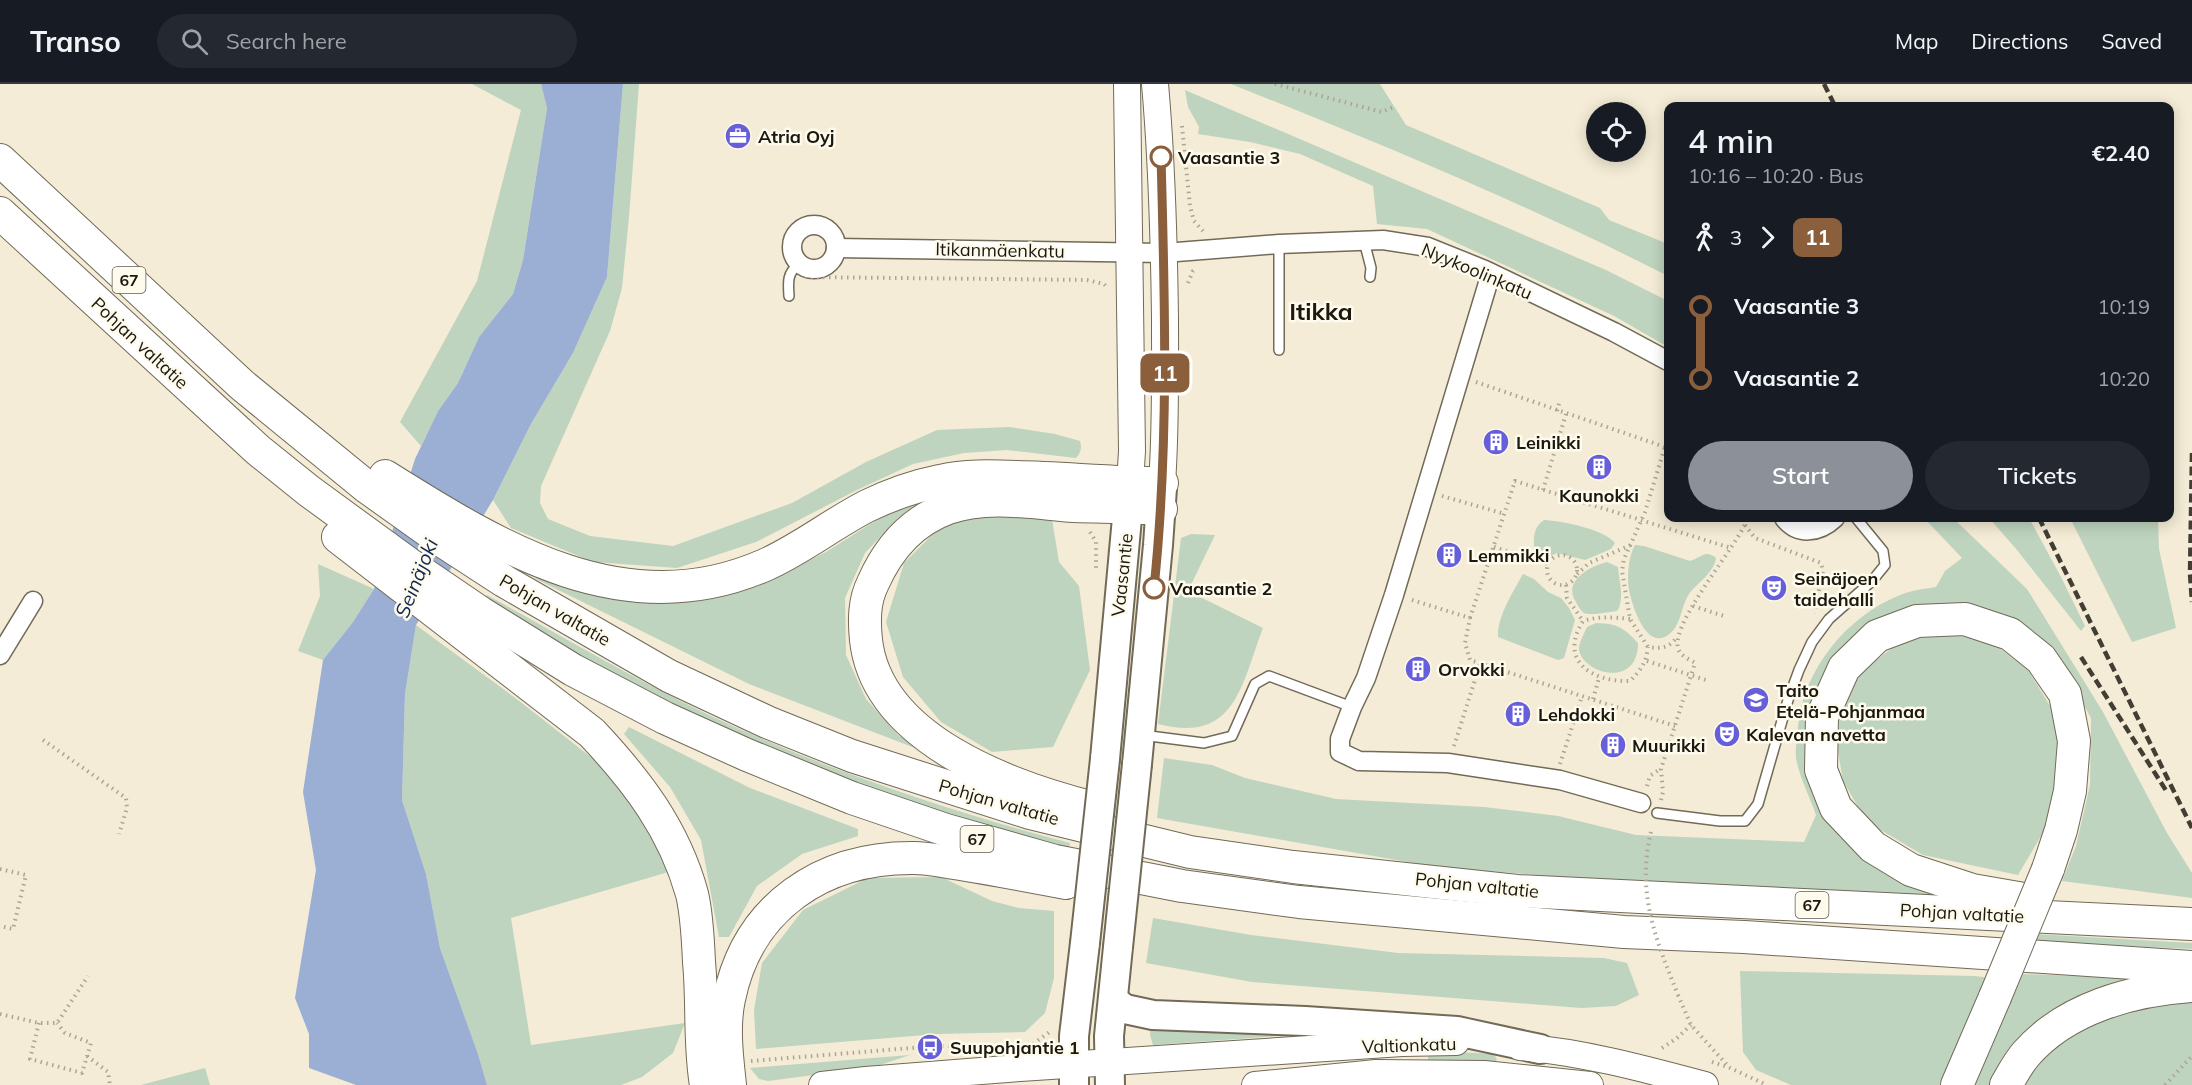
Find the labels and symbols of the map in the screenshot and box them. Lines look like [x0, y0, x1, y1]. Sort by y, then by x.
office icon: Atria Oyj [723, 121, 753, 151]
place label: Atria Oyj [758, 125, 835, 148]
marker: Vaasantie 3 [1150, 146, 1172, 168]
place label: Vaasantie 3 [1177, 146, 1280, 169]
street label: Itikanmäenkatu [935, 237, 1065, 263]
street label: Nyykoolinkatu [1418, 237, 1536, 305]
road number: 67 [112, 267, 146, 293]
street label: Pohjan valtatie [87, 292, 193, 394]
district label: Itikka [1289, 296, 1353, 326]
line badge: 11 [1138, 354, 1192, 392]
building icon: Leinikki [1481, 427, 1511, 457]
place label: Leinikki [1516, 431, 1581, 454]
building icon: Kaunokki [1584, 452, 1614, 482]
place label: Kaunokki [1559, 484, 1639, 507]
street label: Vaasantie [1106, 532, 1138, 618]
water label: Seinäjoki [389, 535, 443, 621]
building icon: Lemmikki [1434, 540, 1464, 570]
place label: Lemmikki [1468, 544, 1550, 567]
place label: Seinäjoen taidehalli [1794, 567, 1878, 611]
street label: Pohjan valtatie [495, 569, 615, 651]
theatre icon: Seinäjoen taidehalli [1759, 573, 1789, 603]
marker: Vaasantie 2 [1143, 577, 1165, 599]
place label: Vaasantie 2 [1169, 577, 1272, 600]
building icon: Orvokki [1403, 654, 1433, 684]
place label: Orvokki [1438, 658, 1505, 681]
place label: Taito Etelä-Pohjanmaa [1776, 679, 1925, 723]
school or university icon: Taito Etelä-Pohjanmaa [1741, 685, 1771, 715]
building icon: Lehdokki [1503, 699, 1533, 729]
place label: Lehdokki [1538, 703, 1615, 726]
theatre icon: Kalevan navetta [1712, 719, 1742, 749]
place label: Kalevan navetta [1746, 723, 1886, 746]
building icon: Muurikki [1598, 730, 1628, 760]
place label: Muurikki [1632, 734, 1705, 757]
street label: Pohjan valtatie [936, 774, 1062, 830]
road number: 67 [960, 826, 994, 852]
street label: Pohjan valtatie [1414, 867, 1540, 903]
road number: 67 [1796, 892, 1828, 918]
street label: Pohjan valtatie [1899, 898, 2025, 928]
bus stop icon: Suupohjantie 1 [915, 1032, 945, 1062]
street label: Valtionkatu [1361, 1032, 1457, 1058]
place label: Suupohjantie 1 [950, 1036, 1080, 1059]

